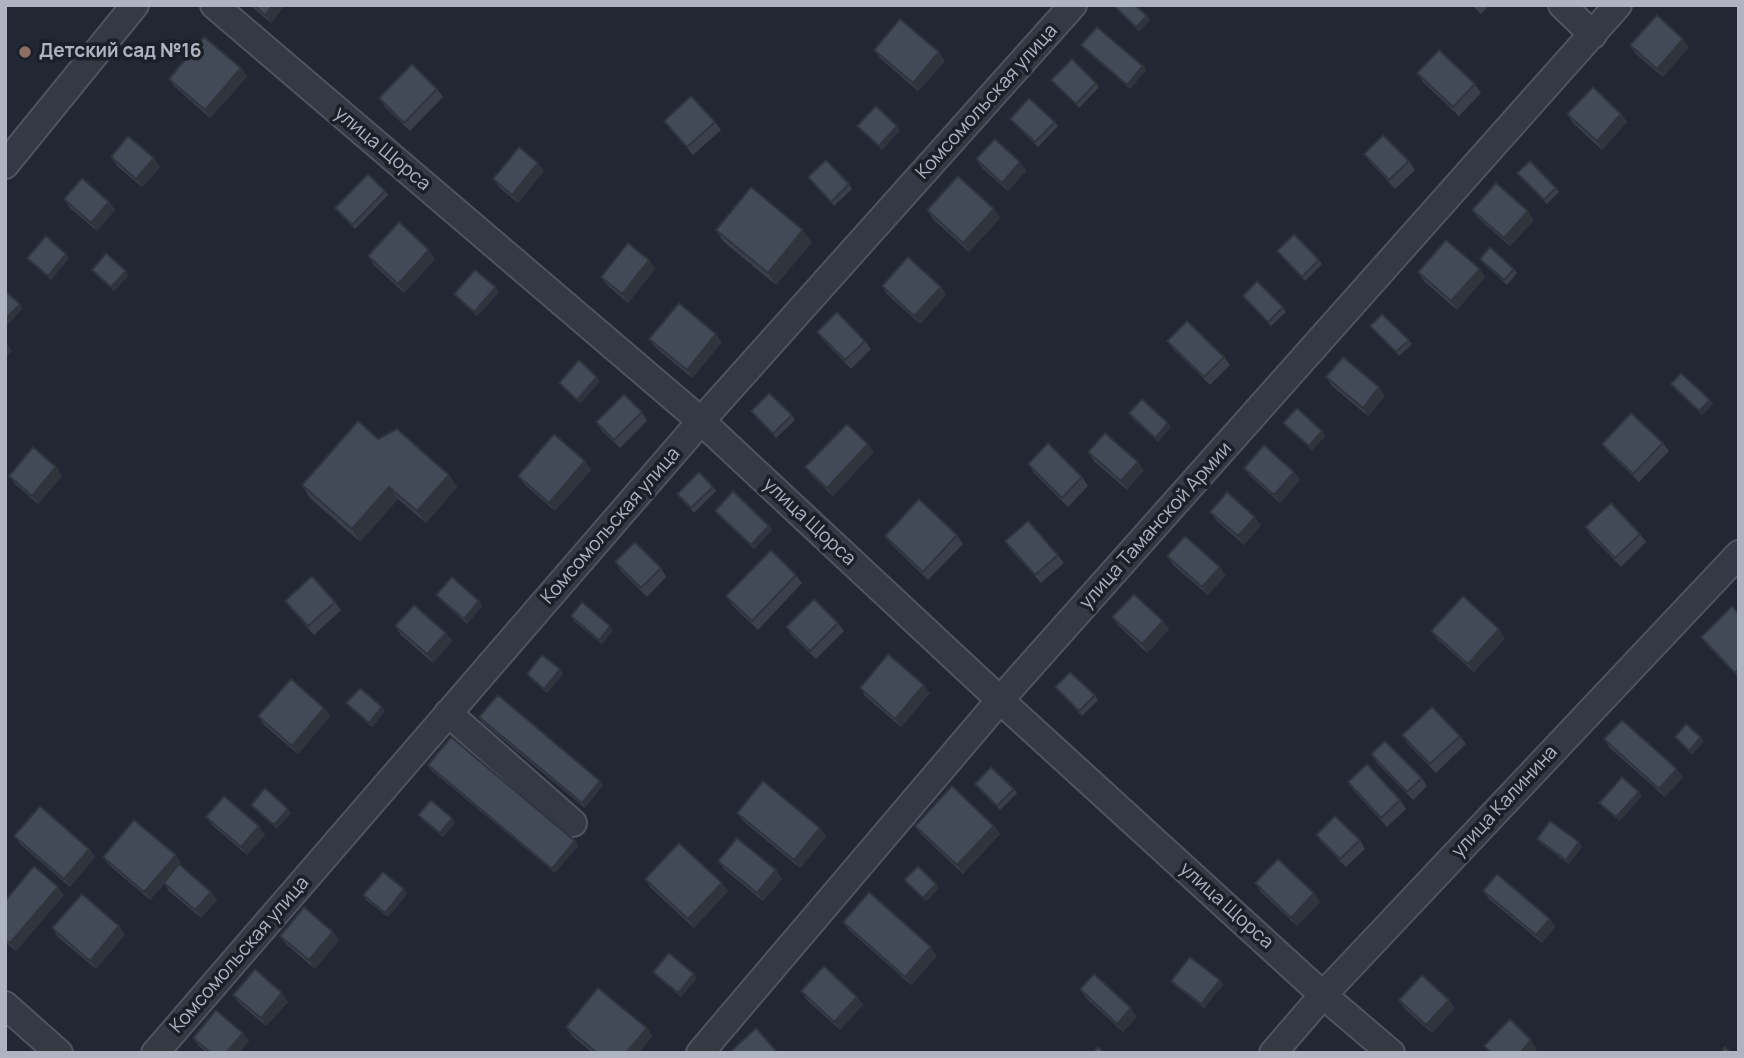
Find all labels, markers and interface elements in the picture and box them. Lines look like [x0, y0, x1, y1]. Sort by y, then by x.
street label: Комсомольская улица [912, 20, 1062, 184]
place label: Детский сад №16 [39, 41, 202, 63]
marker: Детский сад №16 [17, 44, 33, 60]
street label: улица Щорса [329, 102, 435, 196]
street label: улица Таманской Армии [1075, 438, 1237, 614]
street label: Комсомольская улица [537, 443, 685, 609]
street label: улица Щорса [758, 473, 860, 571]
street label: улица Калинина [1447, 741, 1563, 863]
street label: улица Щорса [1174, 858, 1278, 954]
street label: Комсомольская улица [166, 872, 314, 1038]

